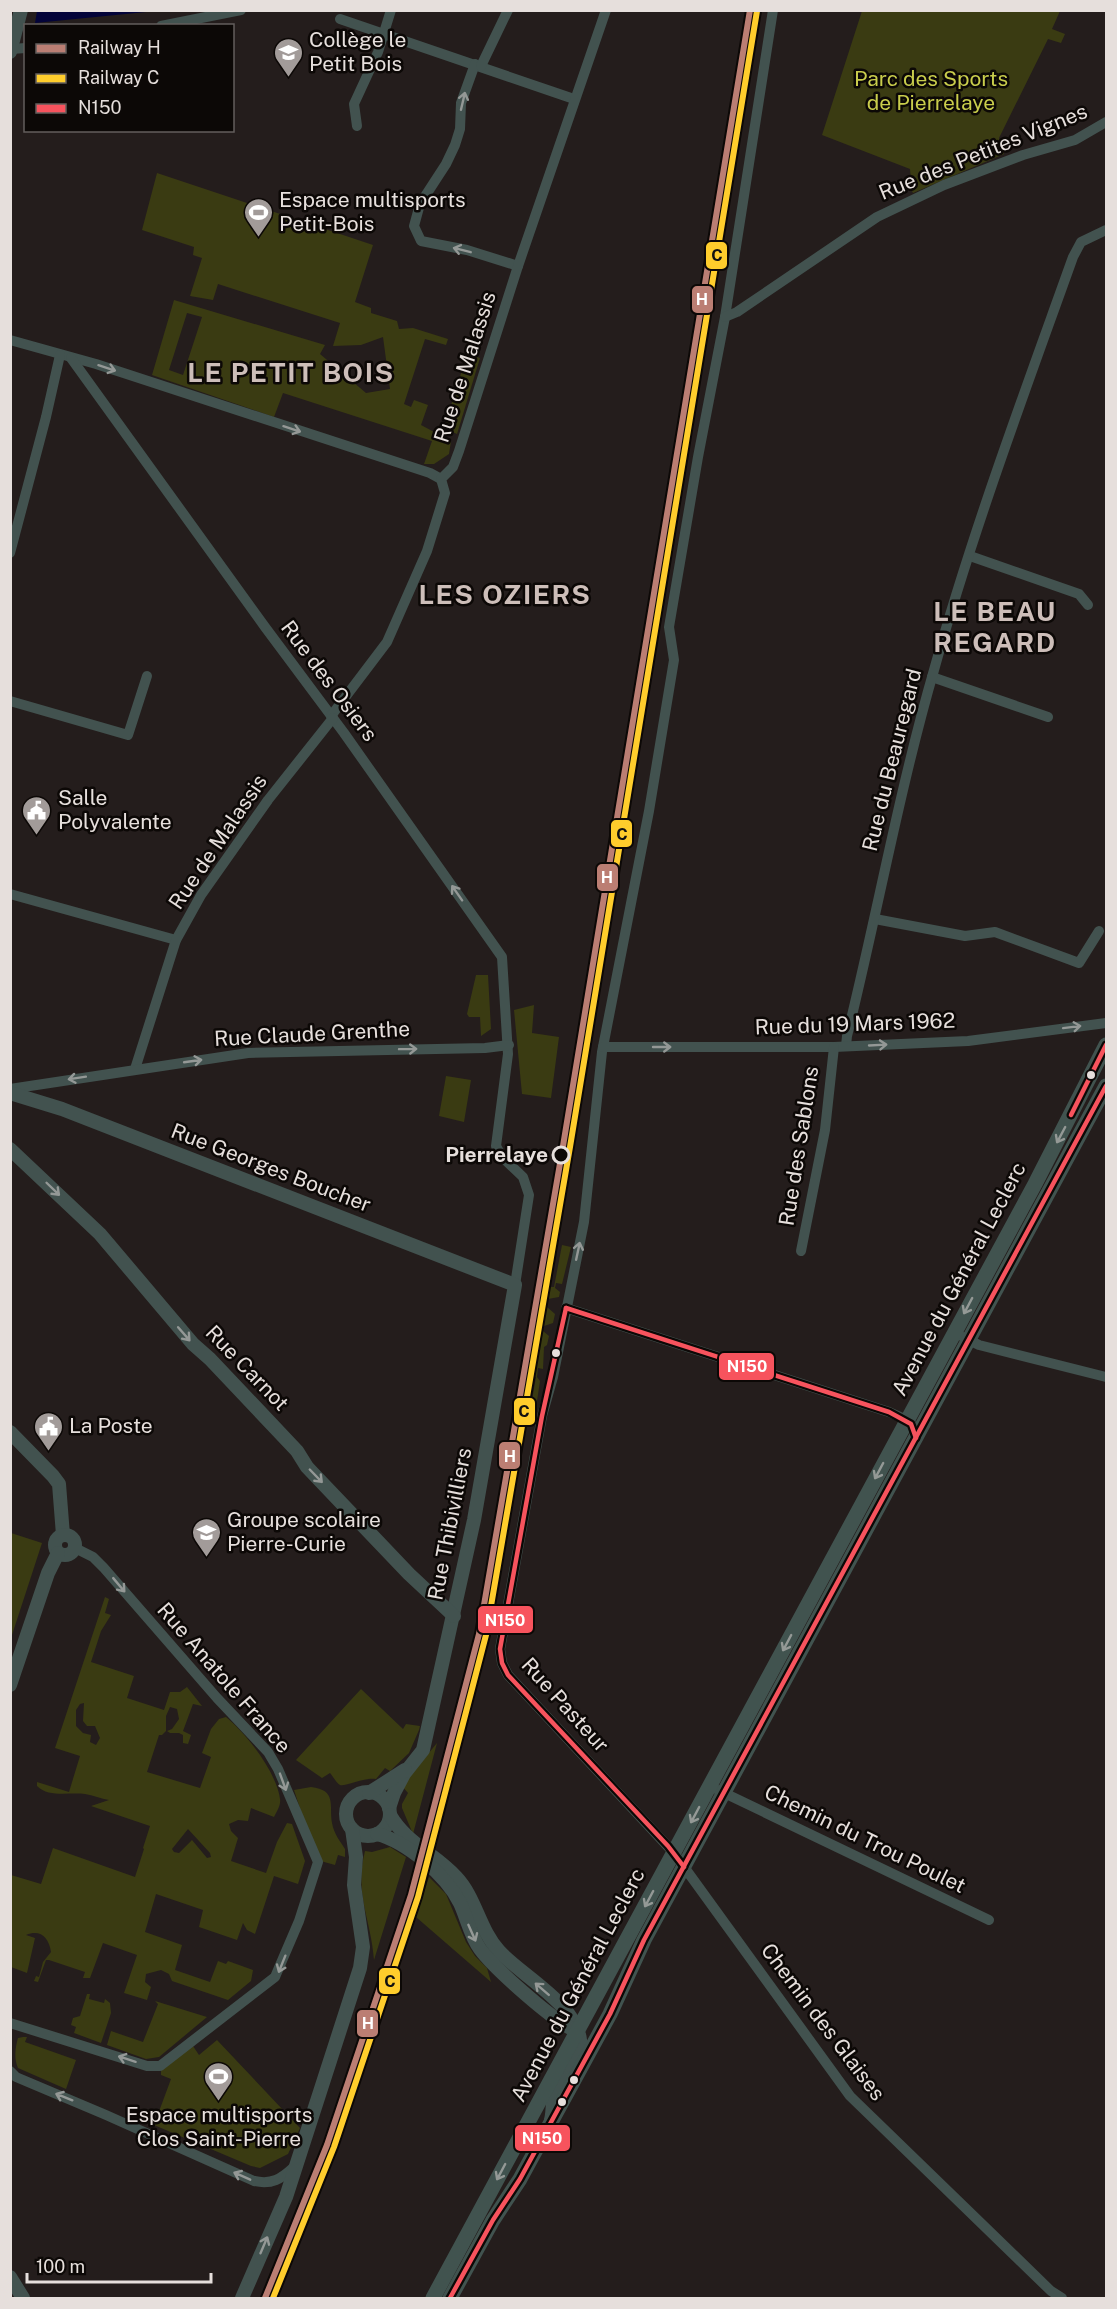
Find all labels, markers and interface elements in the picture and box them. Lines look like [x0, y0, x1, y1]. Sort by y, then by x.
legend [24, 24, 234, 132]
place label: Collège le Petit Bois [309, 27, 406, 76]
school or university icon: Collège le Petit Bois [272, 36, 304, 78]
text: Railway H [78, 37, 161, 58]
park label: Parc des Sports de Pierrelaye [854, 66, 1008, 115]
text: Railway C [78, 67, 159, 88]
one-way arrow [458, 92, 469, 111]
text: N150 [78, 97, 121, 118]
street label: Rue des Petites Vignes [875, 98, 1091, 205]
place label: Espace multisports Petit-Bois [279, 187, 466, 236]
sports icon: Espace multisports Petit-Bois [242, 196, 274, 238]
line badge: C [705, 241, 728, 270]
one-way arrow [452, 243, 471, 255]
text: C [711, 246, 723, 265]
line badge: H [691, 285, 714, 314]
street label: Rue de Malassis [428, 288, 501, 445]
text: H [696, 290, 708, 309]
district label: LE PETIT BOIS [187, 356, 395, 388]
one-way arrow [97, 363, 116, 374]
one-way arrow [282, 424, 301, 435]
district label: LES OZIERS [418, 578, 592, 610]
district label: LE BEAU REGARD [933, 595, 1057, 658]
street label: Rue des Osiers [276, 615, 383, 746]
street label: Rue du Beauregard [857, 666, 926, 854]
street label: Rue de Malassis [163, 770, 272, 914]
place label: Salle Polyvalente [58, 785, 172, 834]
public building icon: Salle Polyvalente [21, 794, 53, 836]
line badge: C [610, 819, 633, 848]
text: C [616, 825, 628, 844]
line badge: H [596, 863, 619, 892]
text: H [601, 868, 613, 887]
one-way arrow [451, 885, 463, 901]
street label: Rue du 19 Mars 1962 [754, 1008, 956, 1039]
street label: Rue Claude Grenthe [213, 1016, 411, 1051]
one-way arrow [1061, 1021, 1081, 1032]
one-way arrow [867, 1039, 887, 1050]
one-way arrow [651, 1041, 671, 1053]
one-way arrow [398, 1044, 418, 1055]
one-way arrow [183, 1055, 202, 1066]
street label: Rue des Sablons [774, 1064, 823, 1228]
unlabelled marker [1085, 1069, 1097, 1081]
one-way arrow [68, 1073, 88, 1084]
street label: Rue Georges Boucher [168, 1118, 375, 1217]
one-way arrow [1055, 1125, 1066, 1143]
place label: Pierrelaye [445, 1142, 548, 1167]
marker: Pierrelaye [552, 1146, 570, 1164]
street label: Avenue du Général Leclerc [886, 1158, 1031, 1400]
one-way arrow [45, 1182, 60, 1196]
one-way arrow [573, 1241, 584, 1261]
one-way arrow [962, 1297, 973, 1315]
street label: Rue Carnot [201, 1320, 294, 1416]
one-way arrow [177, 1326, 191, 1341]
unlabelled marker [550, 1347, 562, 1359]
line badge: N150 [718, 1352, 775, 1381]
text: N150 [727, 1357, 767, 1376]
line badge: C [513, 1397, 536, 1426]
text: C [518, 1402, 530, 1421]
public building icon: La Poste [32, 1410, 64, 1452]
place label: La Poste [69, 1413, 153, 1438]
line badge: H [498, 1441, 521, 1470]
street label: Rue Thibivilliers [422, 1446, 477, 1602]
text: H [504, 1447, 516, 1466]
one-way arrow [873, 1462, 885, 1479]
one-way arrow [309, 1469, 323, 1484]
place label: Groupe scolaire Pierre-Curie [227, 1507, 381, 1556]
school or university icon: Groupe scolaire Pierre-Curie [190, 1516, 222, 1558]
one-way arrow [112, 1577, 126, 1592]
street label: Rue Anatole France [152, 1597, 296, 1758]
line badge: N150 [477, 1605, 534, 1634]
text: N150 [485, 1611, 525, 1630]
one-way arrow [781, 1634, 793, 1651]
street label: Rue Pasteur [516, 1652, 614, 1757]
one-way arrow [278, 1773, 289, 1791]
street label: Chemin du Trou Poulet [761, 1779, 970, 1898]
one-way arrow [689, 1805, 700, 1823]
street label: Avenue du Général Leclerc [505, 1864, 650, 2106]
one-way arrow [643, 1890, 655, 1907]
one-way arrow [466, 1923, 478, 1941]
street label: Chemin des Glaises [756, 1938, 891, 2105]
one-way arrow [276, 1954, 287, 1972]
line badge: C [378, 1967, 401, 1995]
text: C [384, 1972, 396, 1991]
one-way arrow [535, 1982, 550, 1996]
line badge: H [356, 2009, 379, 2038]
text: H [362, 2014, 374, 2033]
one-way arrow [118, 2053, 137, 2064]
sports icon: Espace multisports Clos Saint-Pierre [203, 2060, 235, 2102]
unlabelled marker [568, 2074, 580, 2086]
one-way arrow [55, 2091, 73, 2102]
unlabelled marker [556, 2096, 568, 2108]
place label: Espace multisports Clos Saint-Pierre [126, 2102, 312, 2151]
line badge: N150 [514, 2124, 571, 2152]
text: N150 [522, 2129, 562, 2148]
one-way arrow [495, 2162, 506, 2180]
one-way arrow [234, 2169, 252, 2181]
one-way arrow [259, 2236, 270, 2254]
scale bar [27, 2246, 212, 2284]
text: 100 m [36, 2256, 85, 2277]

